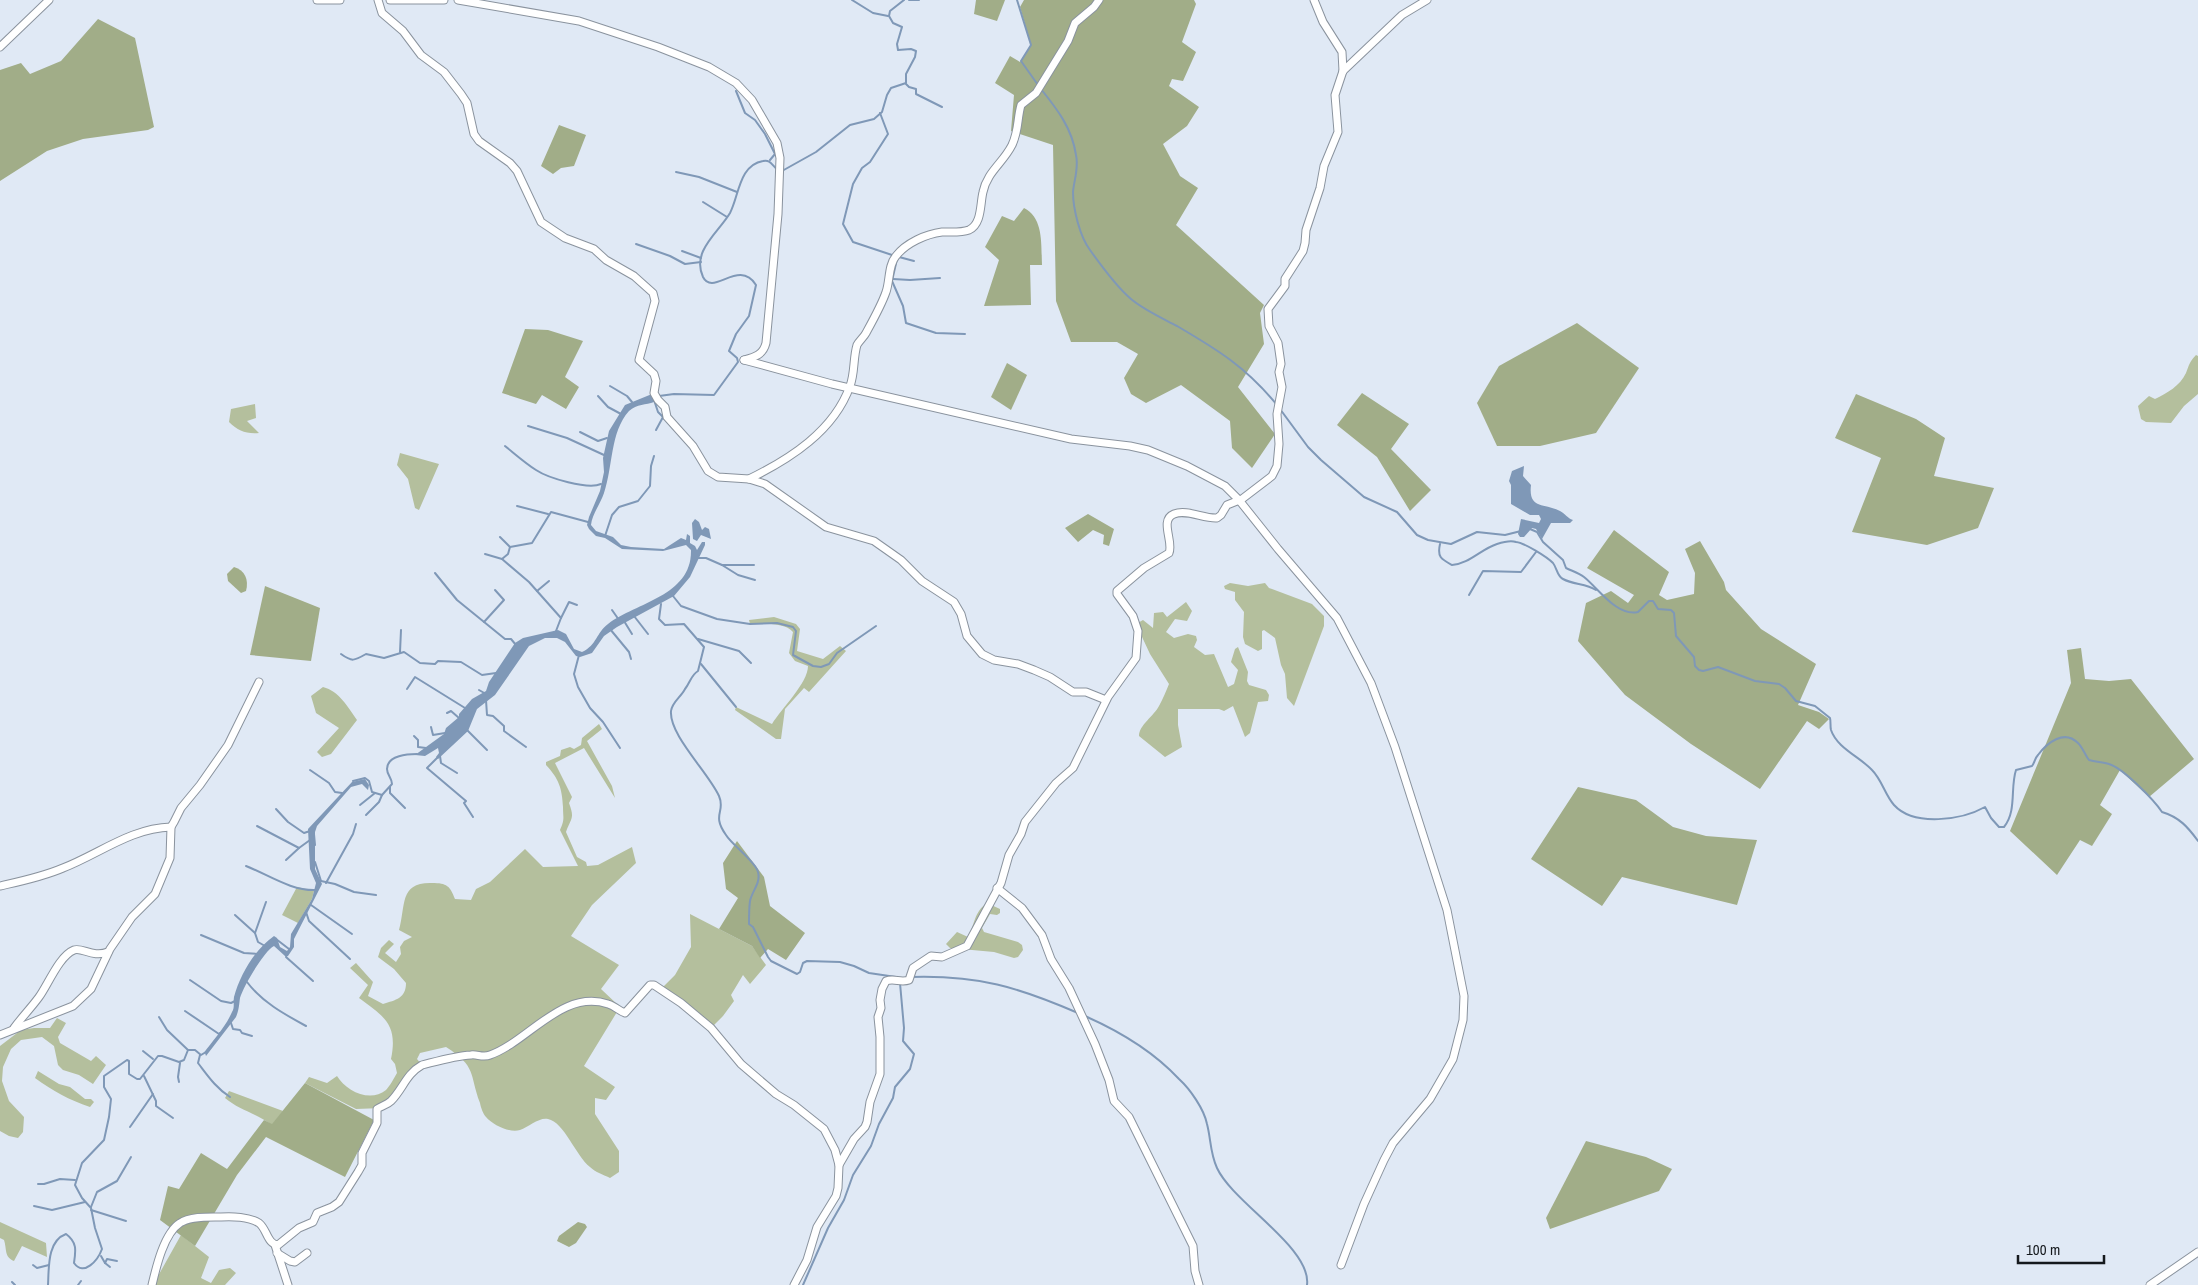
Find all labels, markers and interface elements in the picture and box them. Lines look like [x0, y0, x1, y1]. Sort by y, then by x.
scale bar [2018, 1232, 2104, 1264]
text: 100 m [2026, 1239, 2060, 1260]

